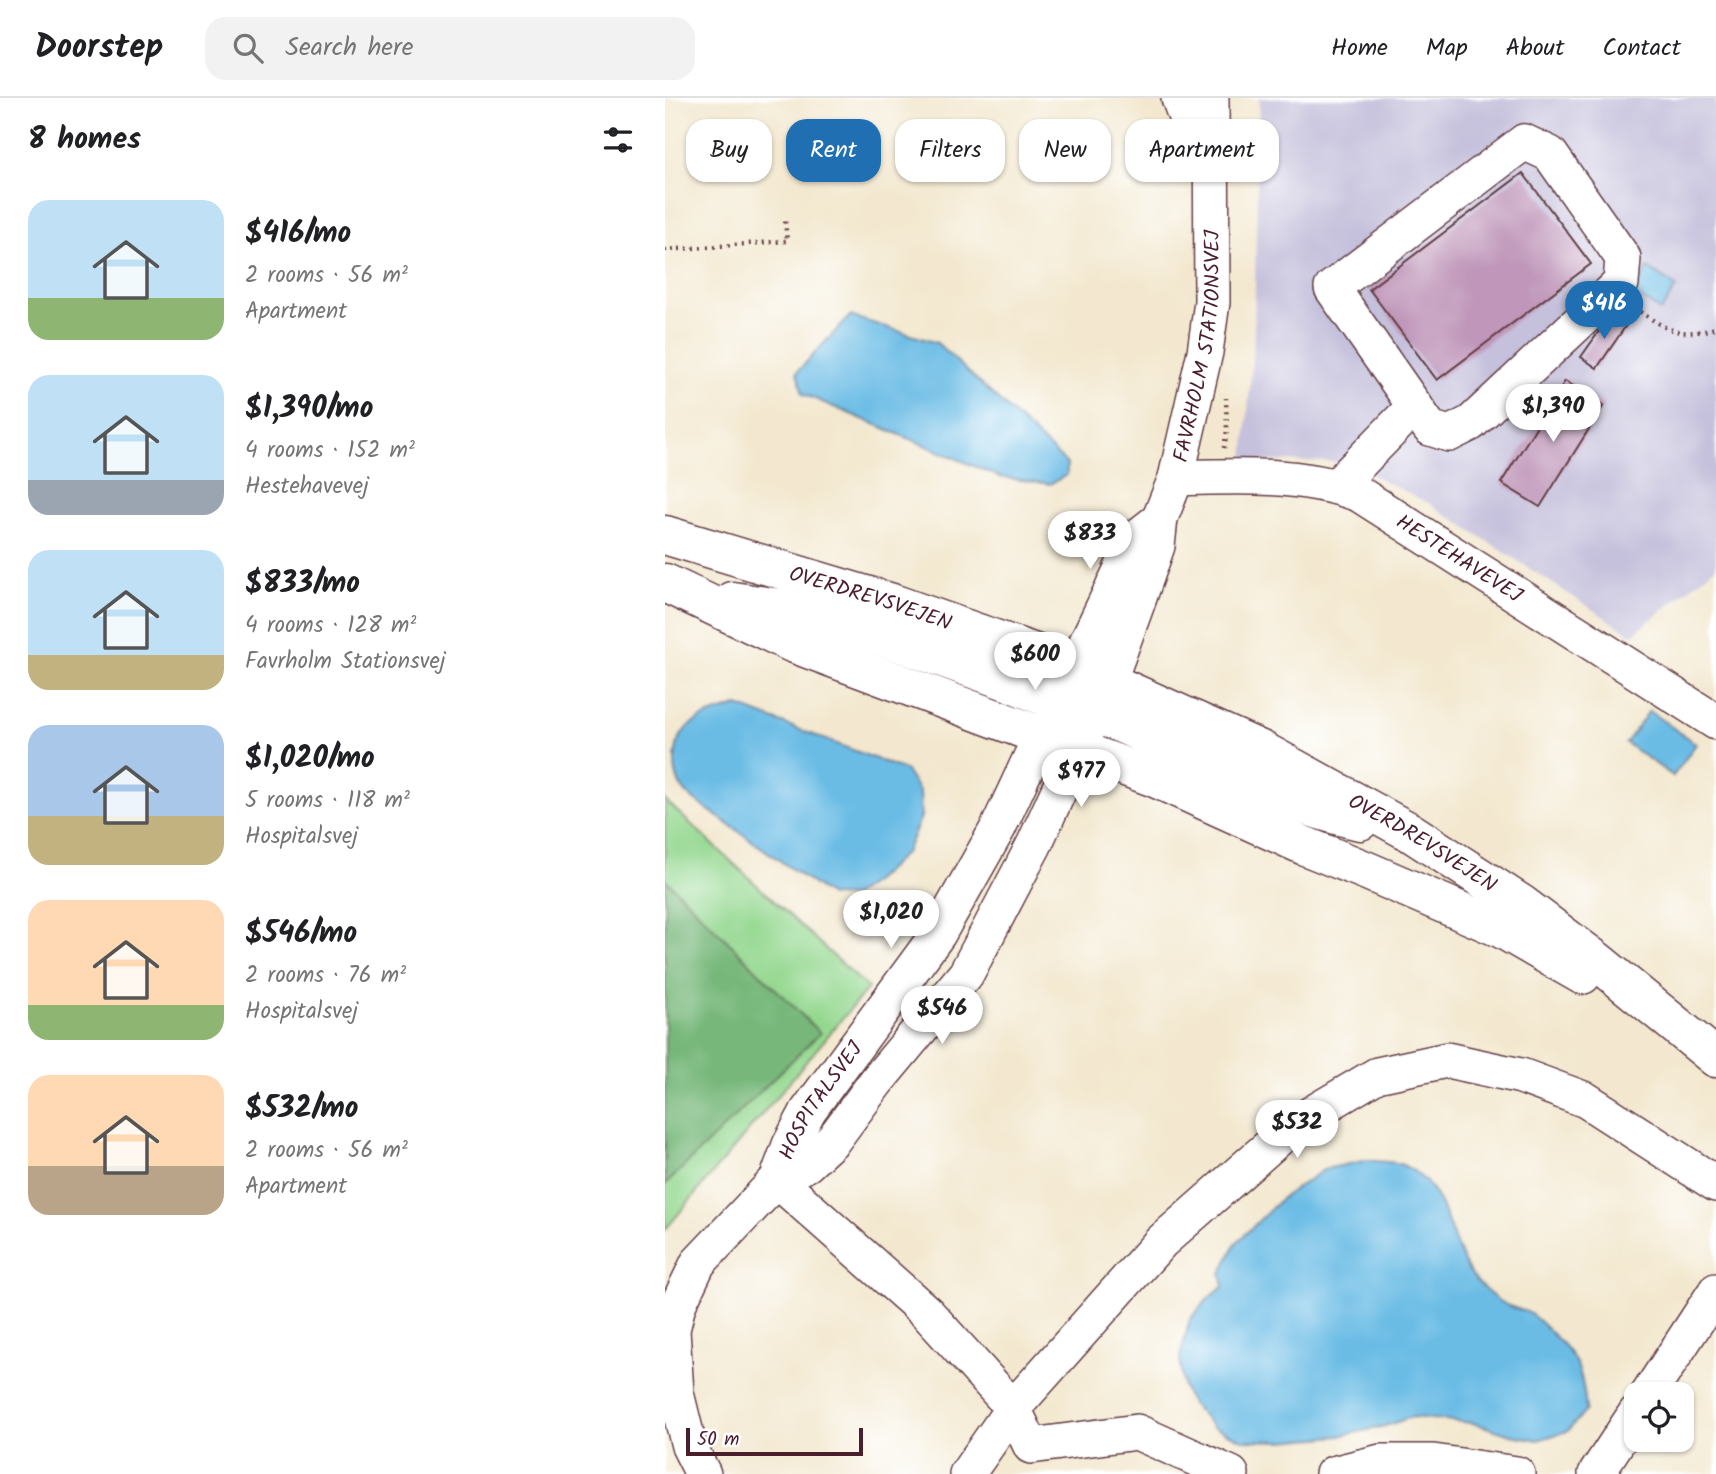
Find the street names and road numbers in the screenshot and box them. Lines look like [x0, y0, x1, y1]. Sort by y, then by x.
street label: FAVRHOLM STATIONSVEJ [1165, 229, 1230, 466]
street label: HESTEHAVEVEJ [1389, 507, 1529, 613]
street label: OVERDREVSVEJEN [785, 558, 956, 641]
street label: OVERDREVSVEJEN [1342, 786, 1503, 902]
street label: HOSPITALSVEJ [771, 1034, 872, 1165]

